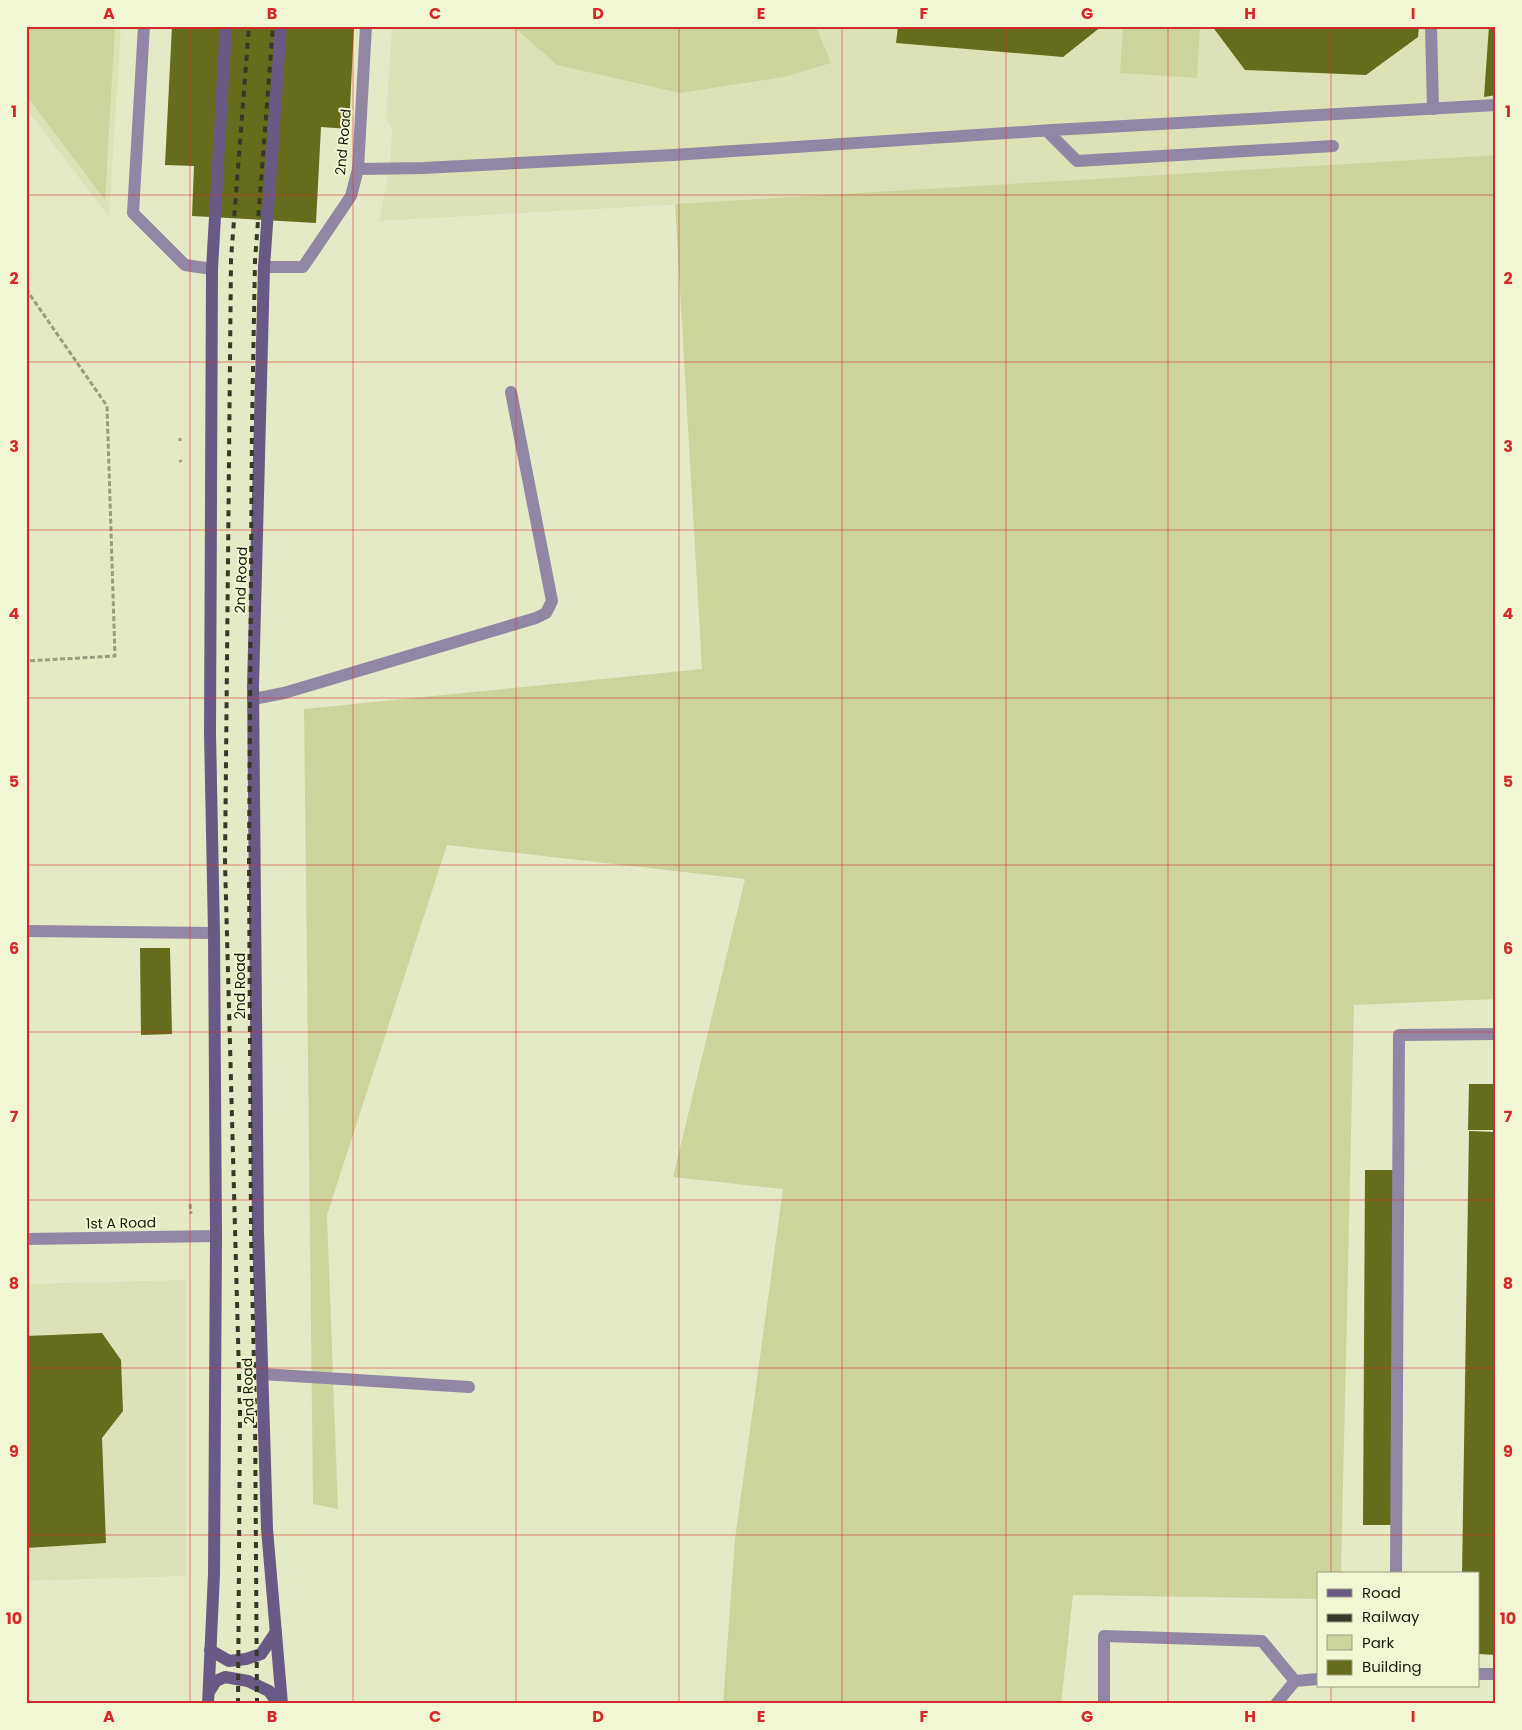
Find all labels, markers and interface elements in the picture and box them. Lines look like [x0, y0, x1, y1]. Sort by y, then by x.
text: A [103, 2, 115, 25]
text: B [267, 2, 277, 25]
text: C [429, 2, 441, 25]
text: D [592, 2, 604, 25]
text: E [757, 2, 765, 25]
text: F [920, 2, 929, 25]
text: G [1081, 2, 1093, 25]
text: H [1244, 2, 1256, 25]
text: I [1411, 2, 1415, 25]
text: 1 [11, 100, 17, 123]
text: 1 [1505, 100, 1511, 123]
street label: 2nd Road [330, 108, 356, 176]
text: 2 [9, 267, 19, 290]
text: 2 [1503, 267, 1513, 290]
text: 3 [9, 435, 19, 458]
text: 3 [1503, 435, 1513, 458]
street label: 2nd Road [230, 546, 252, 614]
text: 4 [9, 602, 20, 625]
text: 4 [1503, 602, 1514, 625]
text: 5 [9, 770, 19, 793]
text: 5 [1503, 770, 1513, 793]
text: 6 [9, 937, 19, 960]
text: 6 [1503, 937, 1513, 960]
street label: 2nd Road [230, 953, 250, 1019]
text: 7 [10, 1105, 19, 1128]
text: 7 [1504, 1105, 1513, 1128]
street label: 1st A Road [86, 1212, 156, 1234]
text: 8 [9, 1272, 19, 1295]
text: 8 [1503, 1272, 1513, 1295]
street label: 2nd Road [237, 1357, 259, 1425]
text: 9 [9, 1440, 19, 1463]
text: 9 [1503, 1440, 1513, 1463]
legend [1317, 1572, 1480, 1688]
text: Road [1362, 1582, 1401, 1603]
text: Railway [1362, 1606, 1420, 1627]
text: 10 [6, 1607, 22, 1630]
text: 10 [1500, 1607, 1516, 1630]
text: Park [1362, 1632, 1394, 1653]
text: Building [1362, 1656, 1422, 1677]
text: A [103, 1705, 115, 1728]
text: B [267, 1705, 277, 1728]
text: C [429, 1705, 441, 1728]
text: D [592, 1705, 604, 1728]
text: E [757, 1705, 765, 1728]
text: F [920, 1705, 929, 1728]
text: G [1081, 1705, 1093, 1728]
text: H [1244, 1705, 1256, 1728]
text: I [1411, 1705, 1415, 1728]

